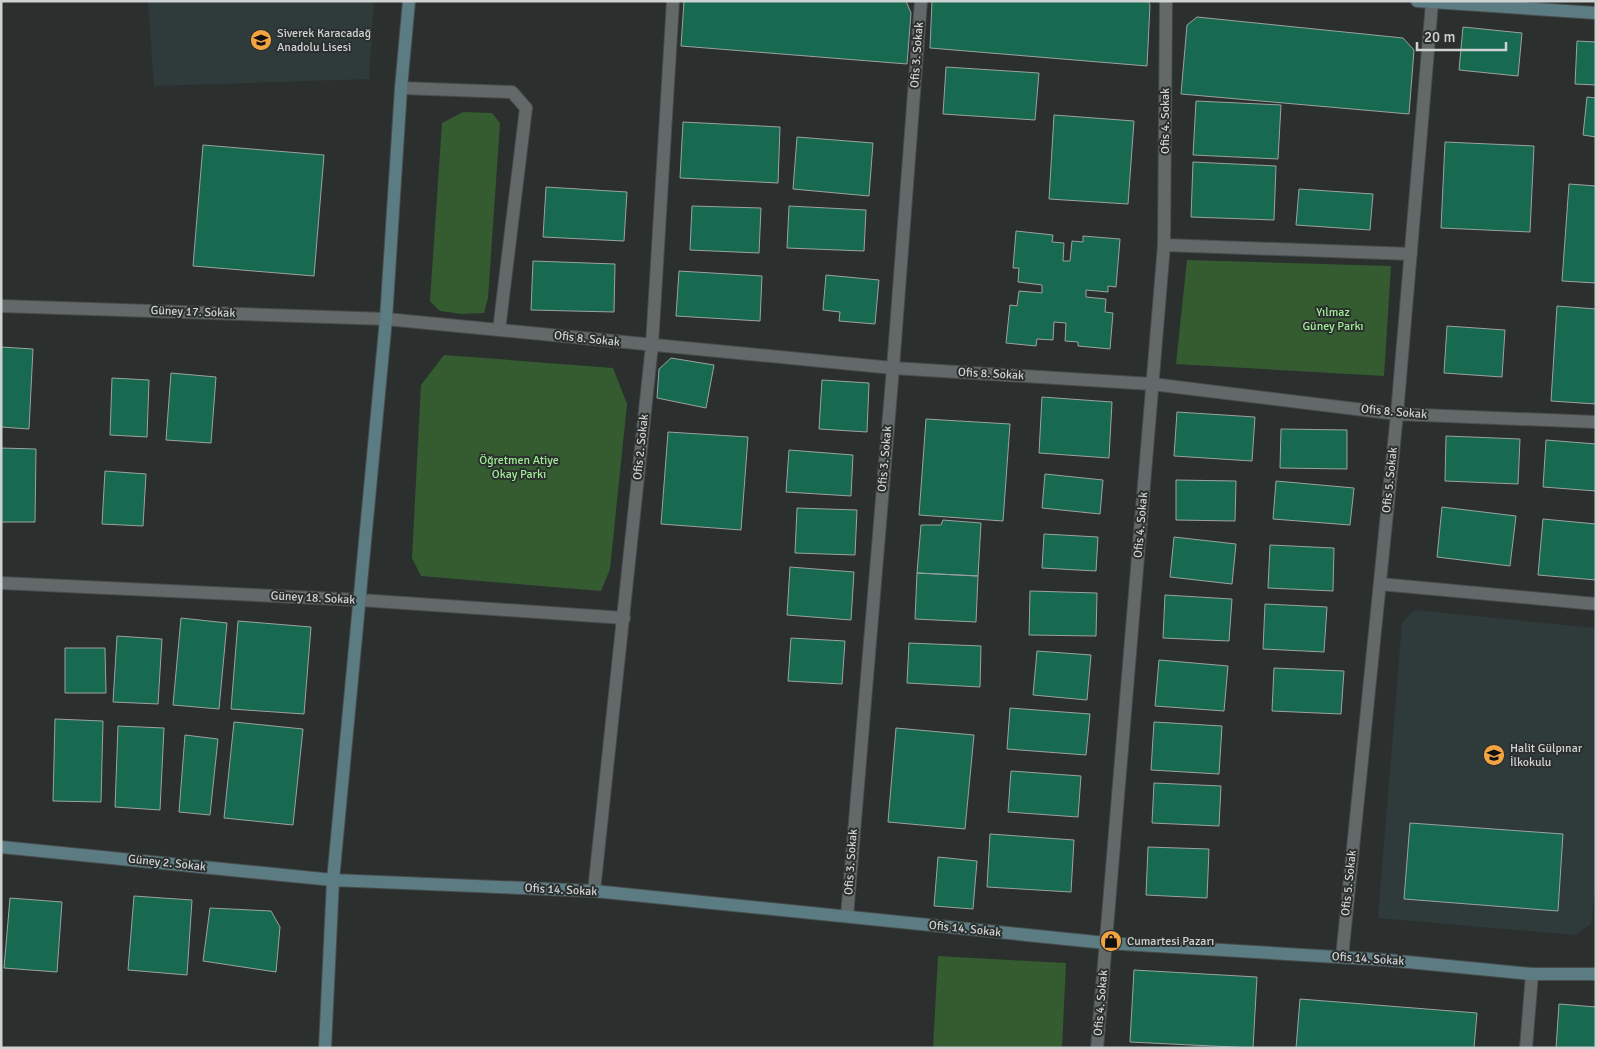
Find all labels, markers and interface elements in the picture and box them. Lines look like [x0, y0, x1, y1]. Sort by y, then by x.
scale bar [1417, 20, 1506, 52]
street label: Ofis 3. Sokak [907, 22, 927, 88]
place label: Siverek Karacadağ Anadolu Lisesi [277, 26, 371, 55]
school or university icon: Siverek Karacadağ Anadolu Lisesi [249, 28, 273, 52]
text: 20 m [1424, 28, 1455, 46]
street label: Ofis 4. Sokak [1158, 88, 1173, 154]
street label: Güney 17. Sokak [150, 303, 236, 321]
park label: Yılmaz Güney Parkı [1302, 305, 1364, 334]
street label: Ofis 8. Sokak [553, 328, 621, 350]
street label: Ofis 8. Sokak [958, 365, 1024, 383]
street label: Ofis 8. Sokak [1360, 402, 1428, 422]
street label: Ofis 2. Sokak [630, 413, 652, 481]
street label: Ofis 3. Sokak [875, 425, 895, 493]
street label: Ofis 5. Sokak [1379, 446, 1401, 514]
park label: Öğretmen Atiye Okay Parkı [479, 453, 559, 482]
street label: Ofis 4. Sokak [1131, 491, 1151, 559]
street label: Güney 18. Sokak [270, 588, 356, 608]
place label: Halit Gülpınar İlkokulu [1510, 741, 1583, 770]
school or university icon: Halit Gülpınar İlkokulu [1482, 743, 1506, 767]
street label: Ofis 3. Sokak [841, 829, 861, 895]
street label: Ofis 5. Sokak [1338, 849, 1360, 917]
street label: Güney 2. Sokak [127, 851, 207, 875]
street label: Ofis 14. Sokak [524, 881, 598, 899]
street label: Ofis 14. Sokak [928, 918, 1002, 940]
shop icon: Cumartesi Pazarı [1099, 929, 1123, 953]
place label: Cumartesi Pazarı [1127, 934, 1214, 949]
street label: Ofis 14. Sokak [1331, 949, 1405, 969]
street label: Ofis 4. Sokak [1091, 969, 1111, 1037]

